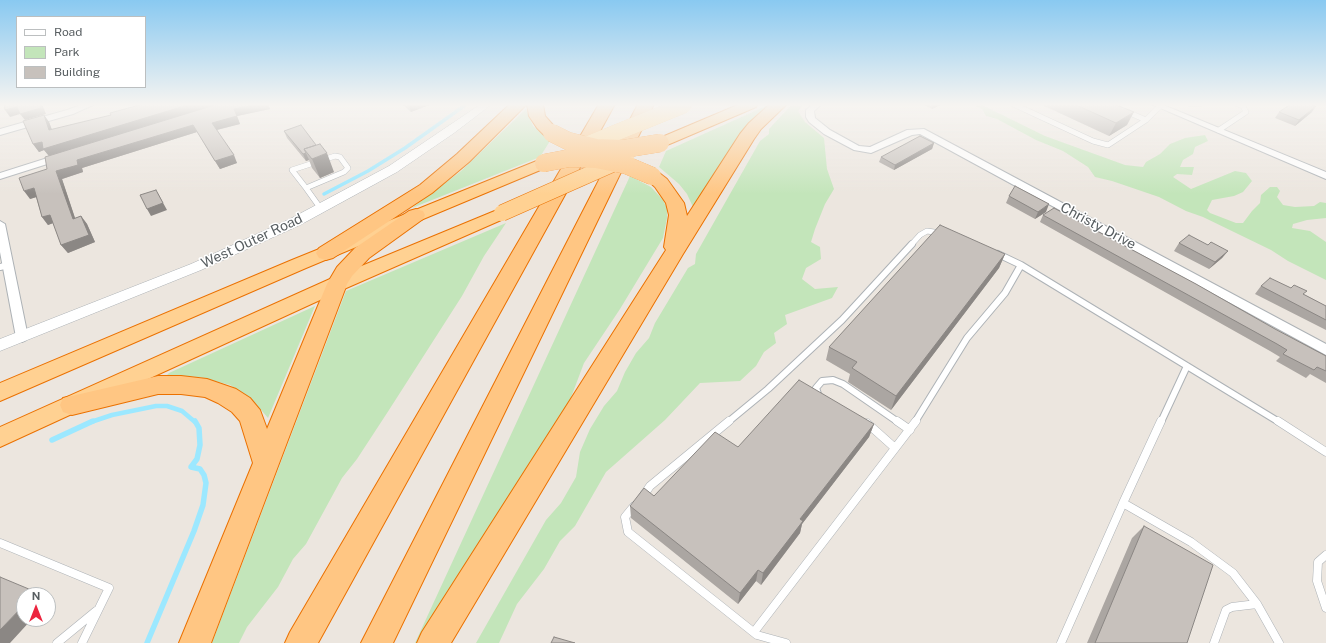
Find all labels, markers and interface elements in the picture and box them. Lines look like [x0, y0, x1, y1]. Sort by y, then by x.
legend [16, 16, 146, 88]
text: Road [54, 25, 82, 39]
text: Park [54, 45, 80, 59]
text: Building [54, 65, 100, 79]
street label: Christy Drive [1057, 199, 1139, 253]
street label: West Outer Road [199, 210, 305, 272]
north arrow [16, 587, 56, 627]
text: N [32, 590, 40, 602]

